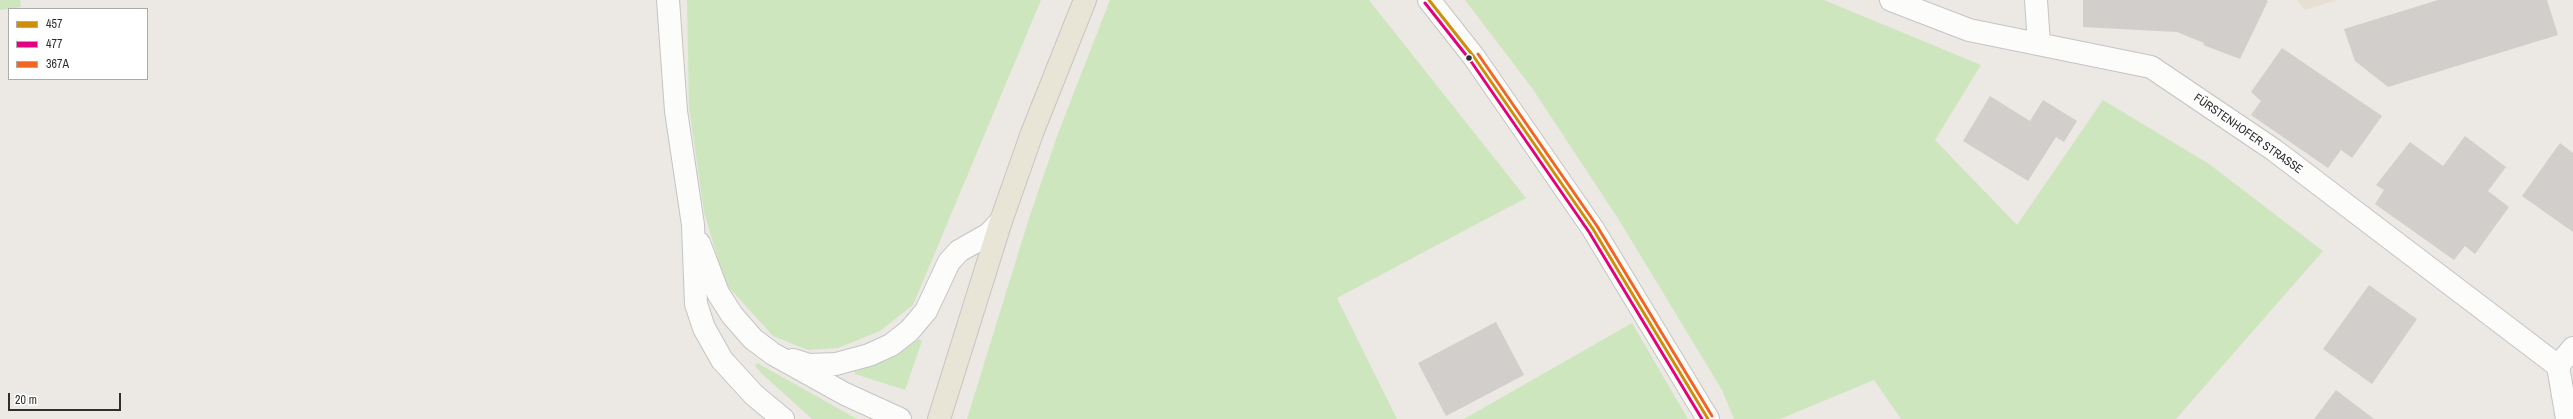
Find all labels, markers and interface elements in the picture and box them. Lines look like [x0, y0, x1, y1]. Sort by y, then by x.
legend [8, 8, 148, 80]
text: 457 [46, 16, 62, 32]
text: 477 [46, 36, 62, 52]
unlabelled marker [1464, 53, 1474, 63]
text: 367A [46, 56, 69, 72]
street label: FÜRSTENHOFER STRASSE [2191, 91, 2305, 177]
scale bar [10, 385, 123, 411]
text: 20 m [15, 392, 37, 408]

